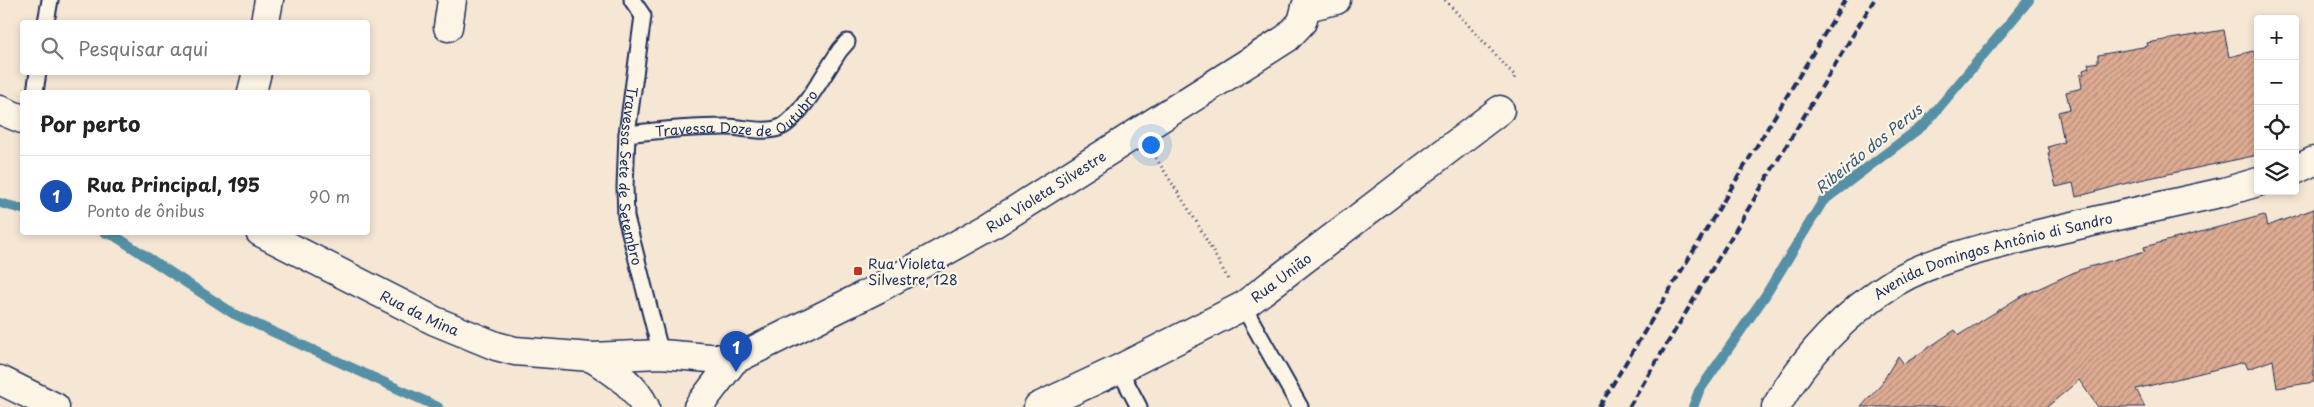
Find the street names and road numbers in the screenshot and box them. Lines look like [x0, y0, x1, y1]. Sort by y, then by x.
street label: Travessa Doze de Outubro [654, 85, 822, 141]
street label: Travessa Sete de Setembro [614, 86, 648, 268]
street label: Rua Violeta Silvestre [981, 145, 1110, 237]
street label: Avenida Domingos Antônio di Sandro [1869, 207, 2115, 304]
street label: Rua União [1246, 247, 1316, 307]
street label: Rua da Mina [377, 284, 463, 340]

